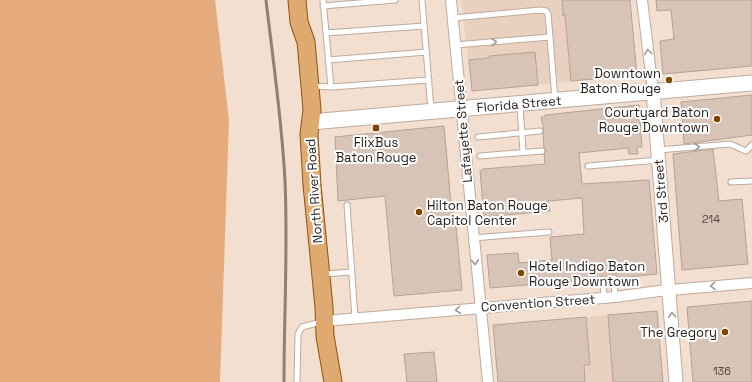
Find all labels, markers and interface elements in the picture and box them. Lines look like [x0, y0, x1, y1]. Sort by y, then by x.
one-way arrow [491, 37, 497, 46]
one-way arrow [644, 49, 653, 55]
place label: Downtown Baton Rouge [580, 65, 661, 97]
marker: Downtown Baton Rouge [664, 75, 674, 85]
street label: Lafayette Street [450, 79, 476, 183]
street label: Florida Street [476, 92, 562, 116]
place label: Courtyard Baton Rouge Downtown [599, 104, 709, 136]
marker: Courtyard Baton Rouge Downtown [712, 114, 722, 124]
marker: FlixBus Baton Rouge [371, 123, 381, 133]
place label: FlixBus Baton Rouge [336, 134, 416, 166]
street label: North River Road [302, 138, 326, 244]
one-way arrow [694, 142, 700, 151]
street label: 3rd Street [650, 158, 672, 224]
place label: Hilton Baton Rouge Capitol Center [427, 197, 548, 229]
marker: Hilton Baton Rouge Capitol Center [414, 207, 424, 217]
house number: 214 [702, 212, 720, 226]
place label: Hotel Indigo Baton Rouge Downtown [529, 258, 645, 290]
one-way arrow [471, 259, 480, 265]
marker: Hotel Indigo Baton Rouge Downtown [516, 268, 526, 278]
one-way arrow [710, 282, 716, 291]
street label: Convention Street [480, 291, 596, 315]
one-way arrow [455, 305, 461, 314]
one-way arrow [667, 312, 676, 318]
place label: The Gregory [640, 324, 717, 341]
marker: The Gregory [720, 327, 730, 337]
house number: 136 [713, 364, 731, 378]

